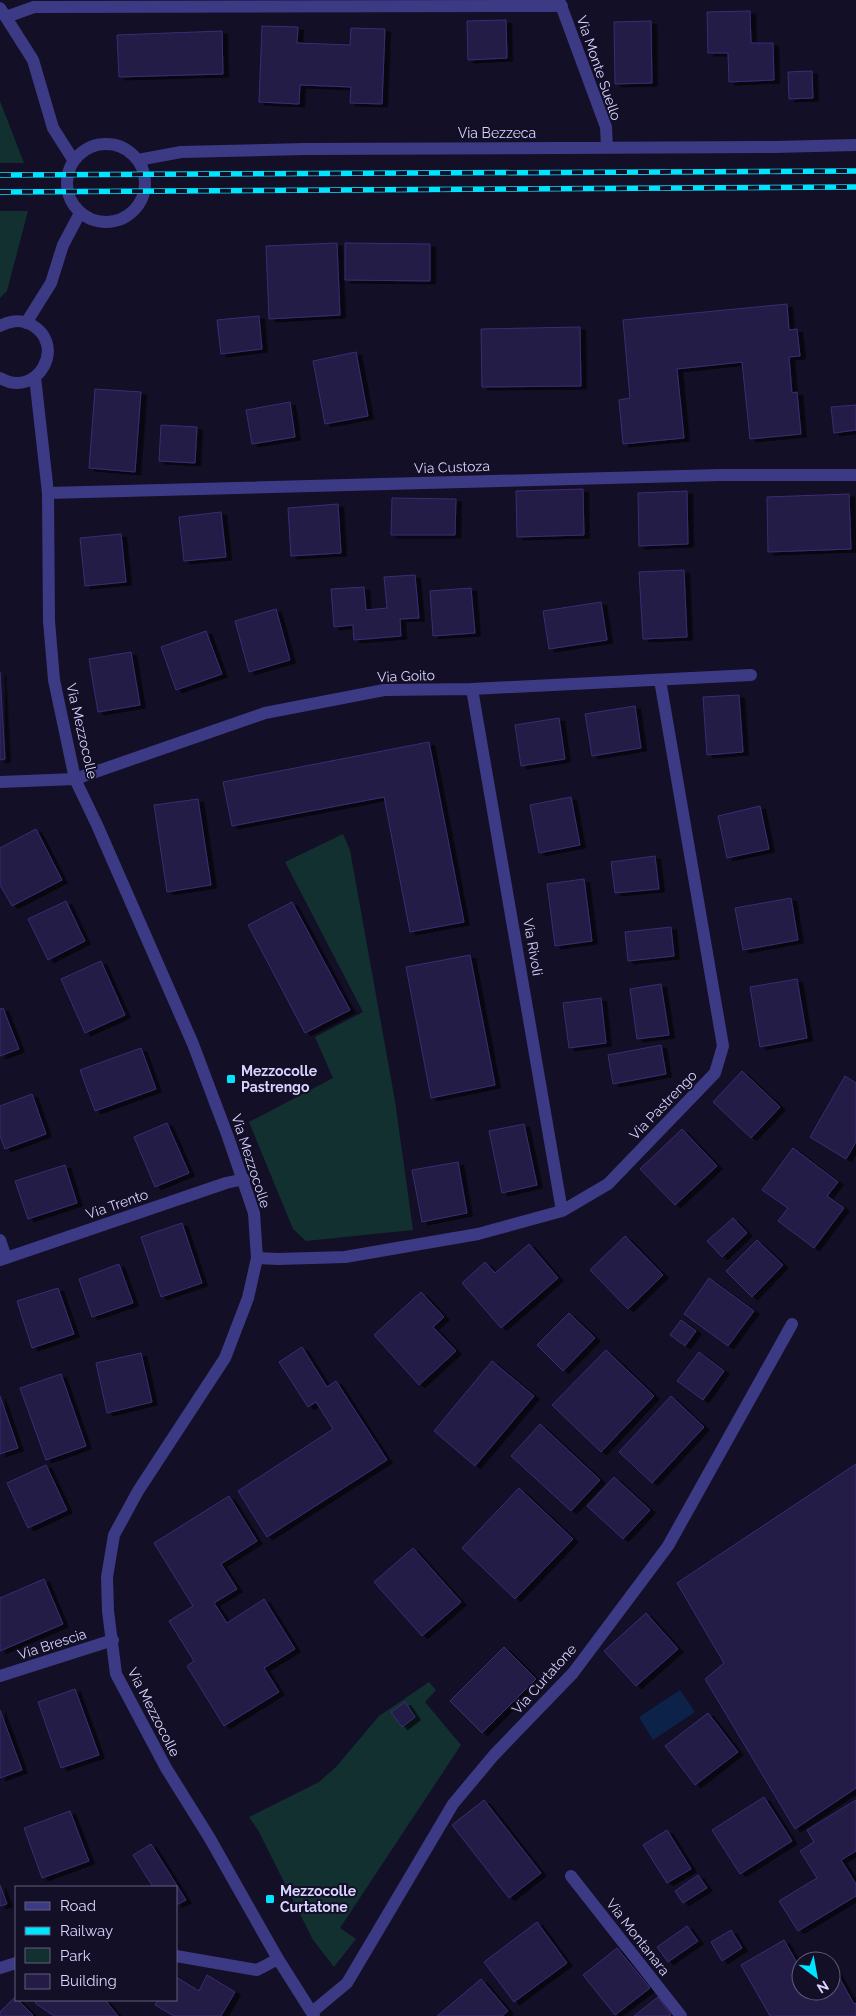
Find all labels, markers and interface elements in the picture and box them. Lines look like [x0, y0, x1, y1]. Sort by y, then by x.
street label: Via Monte Suello [574, 14, 624, 122]
street label: Via Bezzeca [458, 125, 536, 141]
street label: Via Custoza [414, 458, 490, 476]
street label: Via Goito [377, 667, 435, 685]
street label: Via Mezzocolle [63, 682, 101, 780]
street label: Via Rivoli [520, 917, 546, 977]
place label: Mezzocolle Pastrengo [241, 1063, 318, 1095]
street label: Via Pastrengo [626, 1067, 700, 1143]
marker: Mezzocolle Pastrengo [225, 1073, 237, 1085]
street label: Via Mezzocolle [228, 1112, 274, 1210]
street label: Via Trento [84, 1186, 150, 1222]
street label: Via Brescia [16, 1625, 88, 1663]
street label: Via Curtatone [509, 1641, 579, 1717]
street label: Via Mezzocolle [125, 1665, 183, 1759]
place label: Mezzocolle Curtatone [280, 1883, 357, 1915]
legend [15, 1886, 178, 2001]
marker: Mezzocolle Curtatone [264, 1893, 276, 1905]
street label: Via Montanara [603, 1895, 673, 1979]
text: Road [60, 1897, 96, 1915]
text: Railway [60, 1922, 113, 1940]
text: Park [60, 1947, 91, 1965]
north arrow [791, 1951, 841, 2001]
text: Building [60, 1972, 117, 1990]
text: N [814, 1977, 832, 1997]

